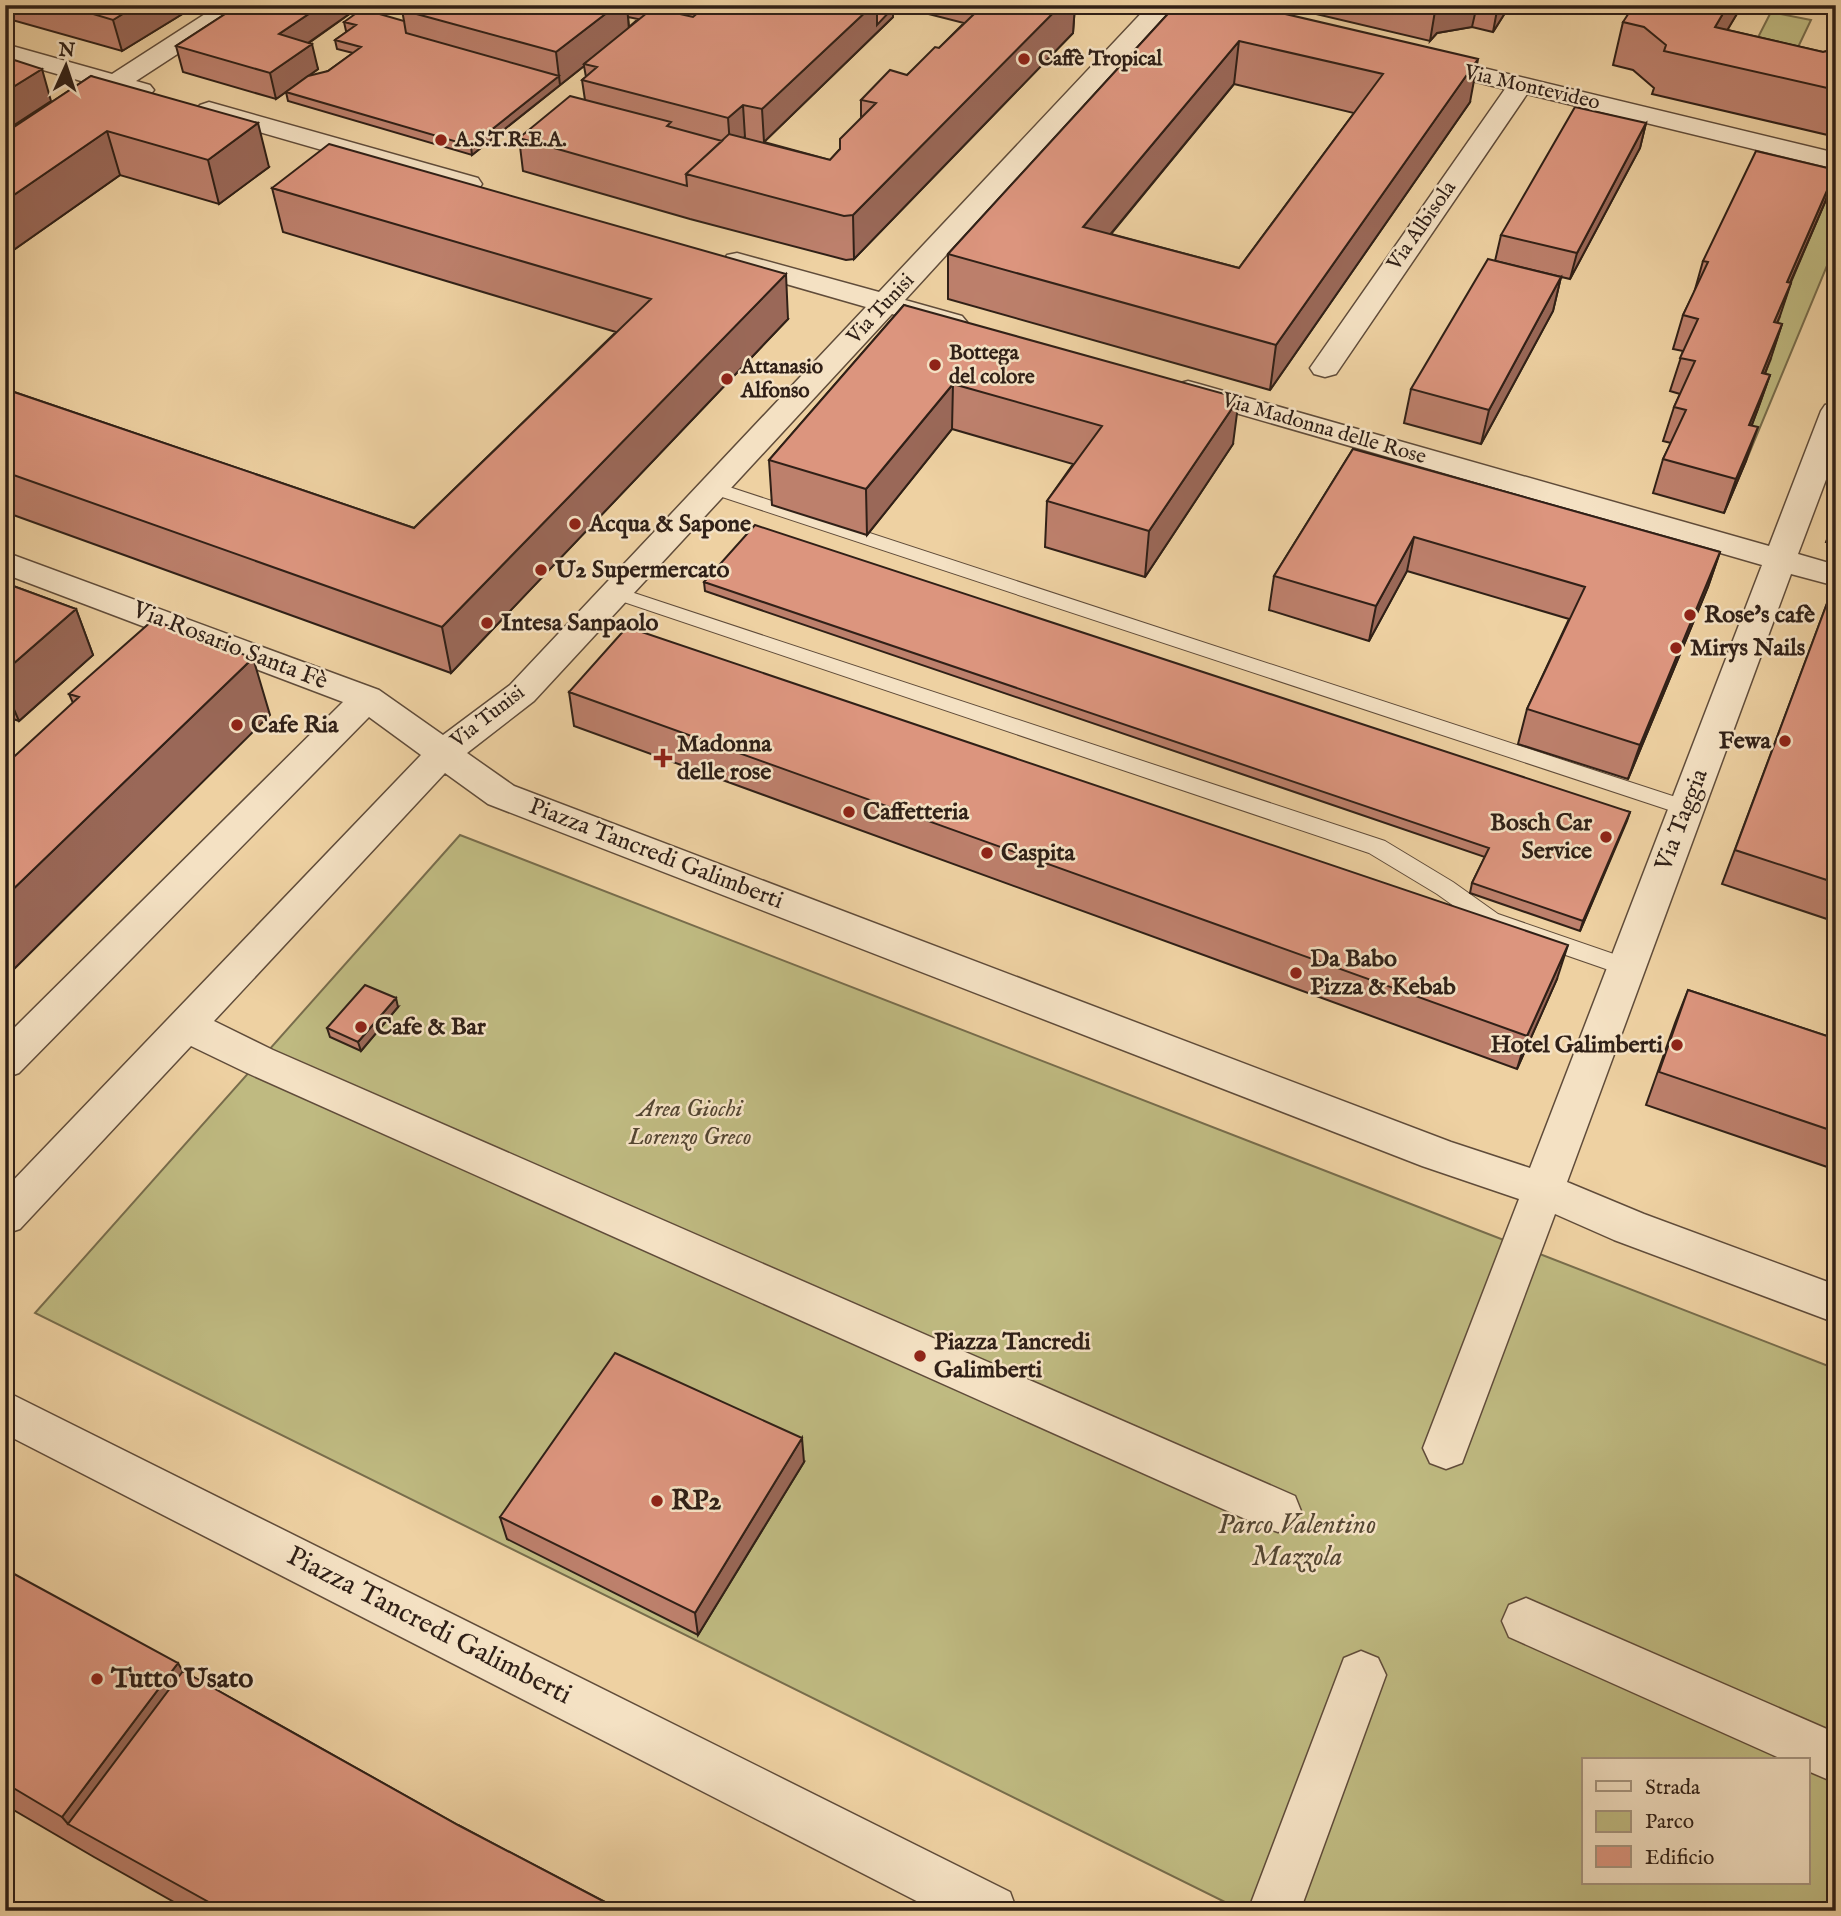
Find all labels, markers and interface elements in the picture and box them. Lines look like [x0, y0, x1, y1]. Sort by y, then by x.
north arrow [32, 32, 102, 102]
text: N [57, 39, 76, 63]
place label: Caffè Tropical [1038, 46, 1163, 73]
marker: Caffè Tropical [1016, 51, 1032, 67]
street label: Via Montevideo [1460, 59, 1603, 117]
place label: A.S.T.R.E.A. [454, 127, 567, 154]
marker: A.S.T.R.E.A. [433, 132, 449, 148]
street label: Via Albisola [1381, 175, 1463, 277]
street label: Via Tunisi [841, 268, 921, 351]
place label: Bottega del colore [949, 340, 1035, 391]
place label: Attanasio Alfonso [740, 354, 824, 405]
marker: Bottega del colore [927, 357, 943, 373]
marker: Attanasio Alfonso [719, 371, 735, 387]
street label: Via Madonna delle Rose [1218, 387, 1429, 471]
place label: Acqua & Sapone [588, 509, 751, 540]
marker: Acqua & Sapone [567, 516, 583, 532]
place label: U2 Supermercato [554, 555, 730, 586]
marker: U2 Supermercato [533, 562, 549, 578]
street label: Via Rosario Santa Fè [127, 594, 332, 697]
place label: Rose's cafè [1704, 600, 1815, 631]
marker: Rose's cafè [1682, 607, 1698, 623]
place label: Intesa Sanpaolo [501, 608, 658, 639]
marker: Intesa Sanpaolo [479, 615, 495, 631]
place label: Mirys Nails [1690, 633, 1806, 664]
marker: Mirys Nails [1668, 640, 1684, 656]
street label: Via Tunisi [445, 680, 531, 755]
place label: Cafe Ria [251, 710, 339, 741]
marker: Cafe Ria [229, 717, 245, 733]
place label: Fewa [1719, 726, 1772, 757]
place label: Madonna delle rose [677, 729, 772, 788]
marker: Fewa [1777, 733, 1793, 749]
marker: Madonna delle rose [655, 750, 671, 766]
street label: Via Taggia [1648, 764, 1716, 876]
street label: Piazza Tancredi Galimberti [524, 791, 788, 917]
place label: Caffetteria [863, 797, 970, 828]
marker: Caffetteria [841, 804, 857, 820]
place label: Bosch Car Service [1490, 808, 1592, 867]
marker: Bosch Car Service [1598, 829, 1614, 845]
place label: Caspita [1001, 838, 1075, 869]
marker: Caspita [979, 845, 995, 861]
place label: Da Babo Pizza & Kebab [1310, 944, 1456, 1003]
marker: Da Babo Pizza & Kebab [1288, 965, 1304, 981]
place label: Cafe & Bar [375, 1012, 486, 1043]
marker: Cafe & Bar [353, 1019, 369, 1035]
place label: Hotel Galimberti [1491, 1030, 1664, 1061]
marker: Hotel Galimberti [1669, 1037, 1685, 1053]
park label: Area Giochi Lorenzo Greco [627, 1094, 752, 1153]
place label: Piazza Tancredi Galimberti [934, 1327, 1091, 1386]
marker: Piazza Tancredi Galimberti [912, 1348, 928, 1364]
place label: RP2 [671, 1484, 722, 1519]
marker: RP2 [649, 1493, 665, 1509]
park label: Parco Valentino Mazzola [1218, 1508, 1376, 1575]
street label: Piazza Tancredi Galimberti [281, 1539, 577, 1713]
place label: Tutto Usato [110, 1662, 253, 1697]
marker: Tutto Usato [89, 1671, 105, 1687]
legend [1582, 1758, 1810, 1884]
text: Strada [1645, 1775, 1701, 1802]
text: Parco [1645, 1809, 1694, 1836]
text: Edificio [1645, 1845, 1714, 1872]

